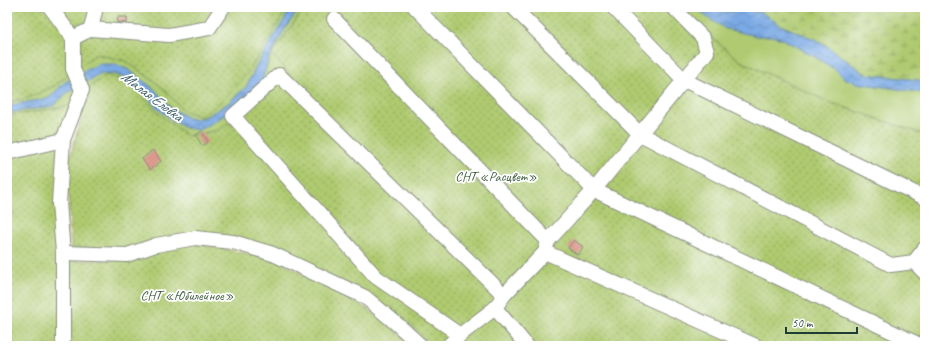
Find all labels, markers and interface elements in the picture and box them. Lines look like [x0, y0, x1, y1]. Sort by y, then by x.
water label: Малая Еловка [117, 67, 188, 127]
park label: СНТ «Расцвет» [455, 168, 537, 185]
park label: СНТ «Юбилейное» [140, 287, 234, 304]
scale bar [786, 309, 857, 335]
text: 50 m [792, 315, 814, 331]

